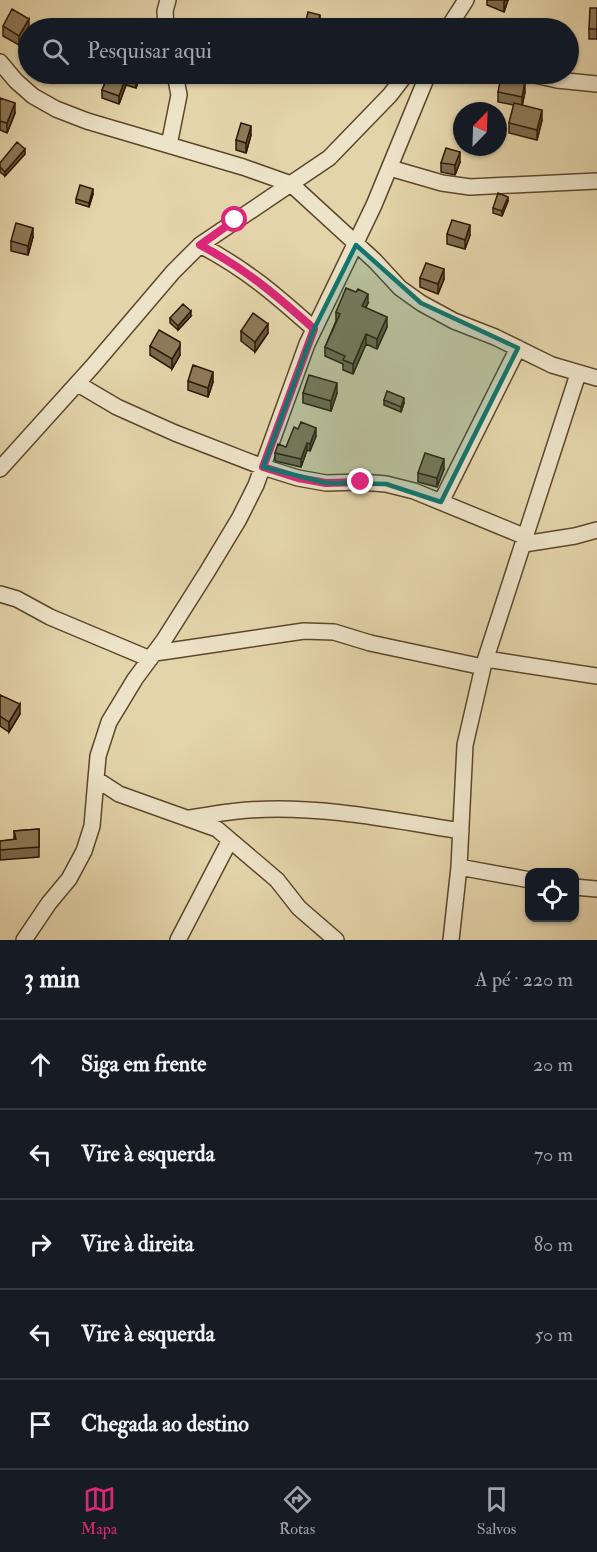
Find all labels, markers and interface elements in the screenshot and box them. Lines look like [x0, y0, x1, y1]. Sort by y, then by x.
search box [18, 18, 579, 84]
icon: search [39, 35, 72, 68]
text: Pesquisar aqui [87, 37, 212, 65]
north arrow [453, 102, 507, 156]
route start [221, 206, 247, 232]
route end [347, 468, 373, 494]
map controls [525, 868, 579, 922]
button: locate [525, 868, 579, 922]
text: 3 min [24, 963, 80, 995]
text: A pé · 220 m [475, 967, 573, 992]
icon: ahead [24, 1048, 57, 1081]
text: Siga em frente [81, 1050, 206, 1078]
text: 20 m [533, 1052, 573, 1077]
icon: left [24, 1138, 57, 1171]
text: Vire à esquerda [81, 1140, 215, 1168]
text: 70 m [534, 1142, 573, 1167]
icon: right [24, 1228, 57, 1261]
text: Vire à direita [81, 1230, 194, 1258]
text: 80 m [534, 1232, 573, 1257]
icon: left [24, 1318, 57, 1351]
text: Vire à esquerda [81, 1320, 215, 1348]
text: 50 m [534, 1322, 573, 1347]
icon: arrive [24, 1408, 57, 1441]
text: Chegada ao destino [81, 1410, 249, 1438]
tab: Mapa [81, 1483, 117, 1539]
tab: Rotas [279, 1483, 315, 1539]
tab: Salvos [477, 1483, 516, 1539]

